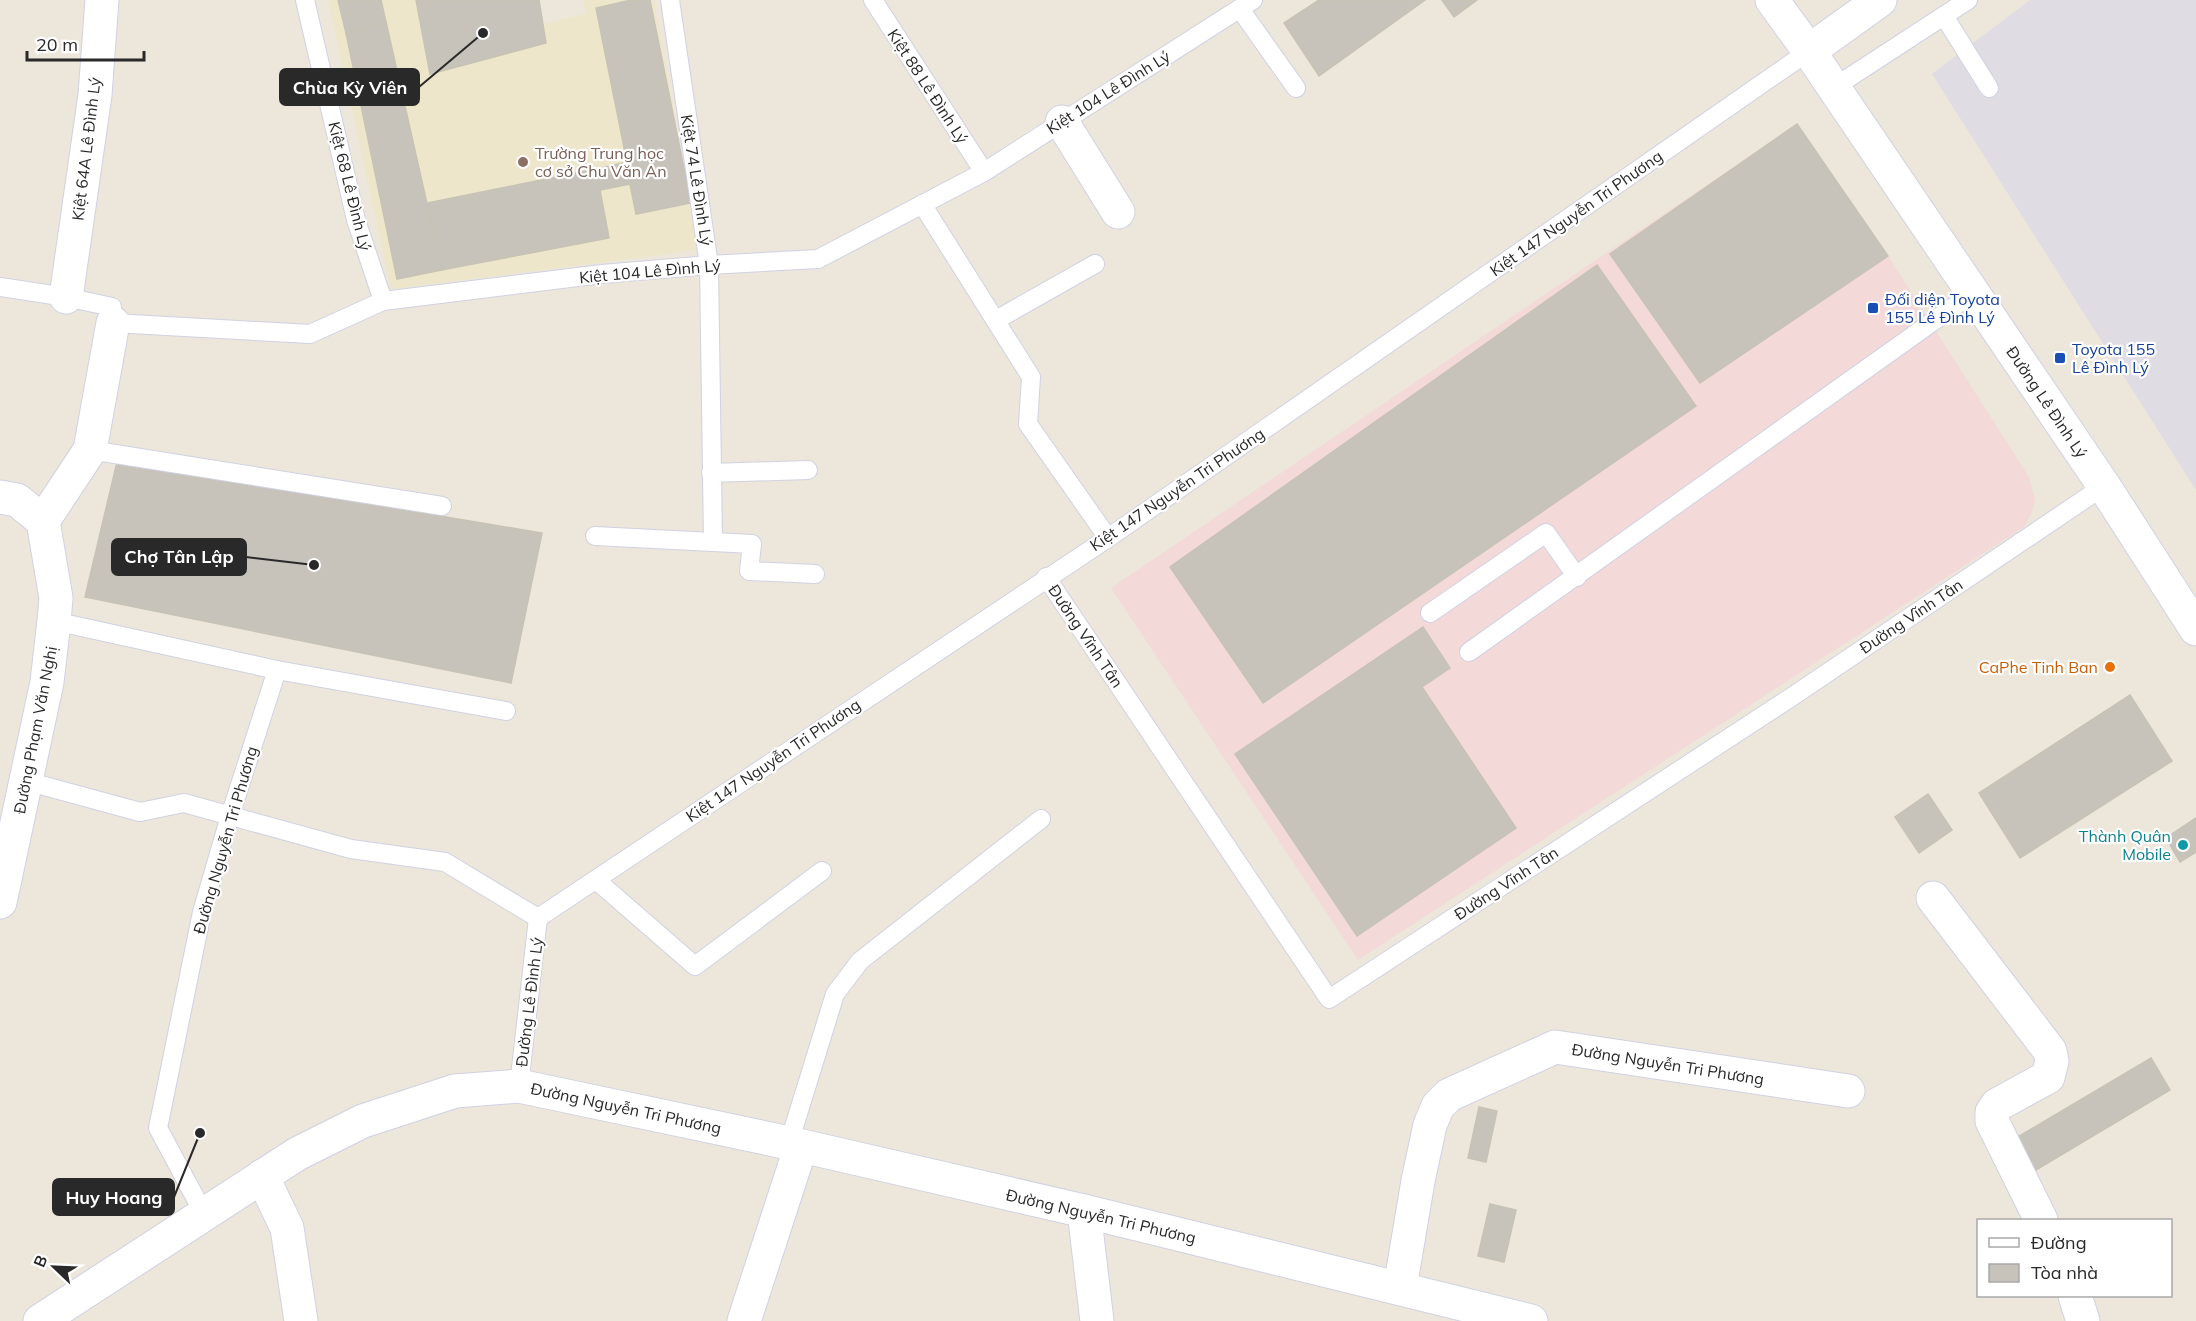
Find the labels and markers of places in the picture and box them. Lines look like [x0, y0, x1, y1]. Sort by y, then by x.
callout: Chùa Kỳ Viên [280, 69, 419, 105]
place label: Trường Trung học cơ sở Chu Văn An [535, 143, 667, 181]
marker: Trường Trung học cơ sở Chu Văn An [516, 155, 530, 169]
place label: Đối diện Toyota 155 Lê Đình Lý [1885, 289, 2000, 327]
marker: Đối diện Toyota 155 Lê Đình Lý [1866, 301, 1880, 315]
place label: Toyota 155 Lê Đình Lý [2072, 339, 2155, 377]
marker: Toyota 155 Lê Đình Lý [2053, 351, 2067, 365]
callout: Chợ Tân Lập [112, 539, 246, 575]
place label: CaPhe Tinh Ban [1979, 657, 2098, 677]
marker: CaPhe Tinh Ban [2103, 660, 2117, 674]
place label: Thành Quân Mobile [2079, 826, 2171, 864]
marker: Thành Quân Mobile [2176, 838, 2190, 852]
callout: Huy Hoang [53, 1179, 174, 1215]

